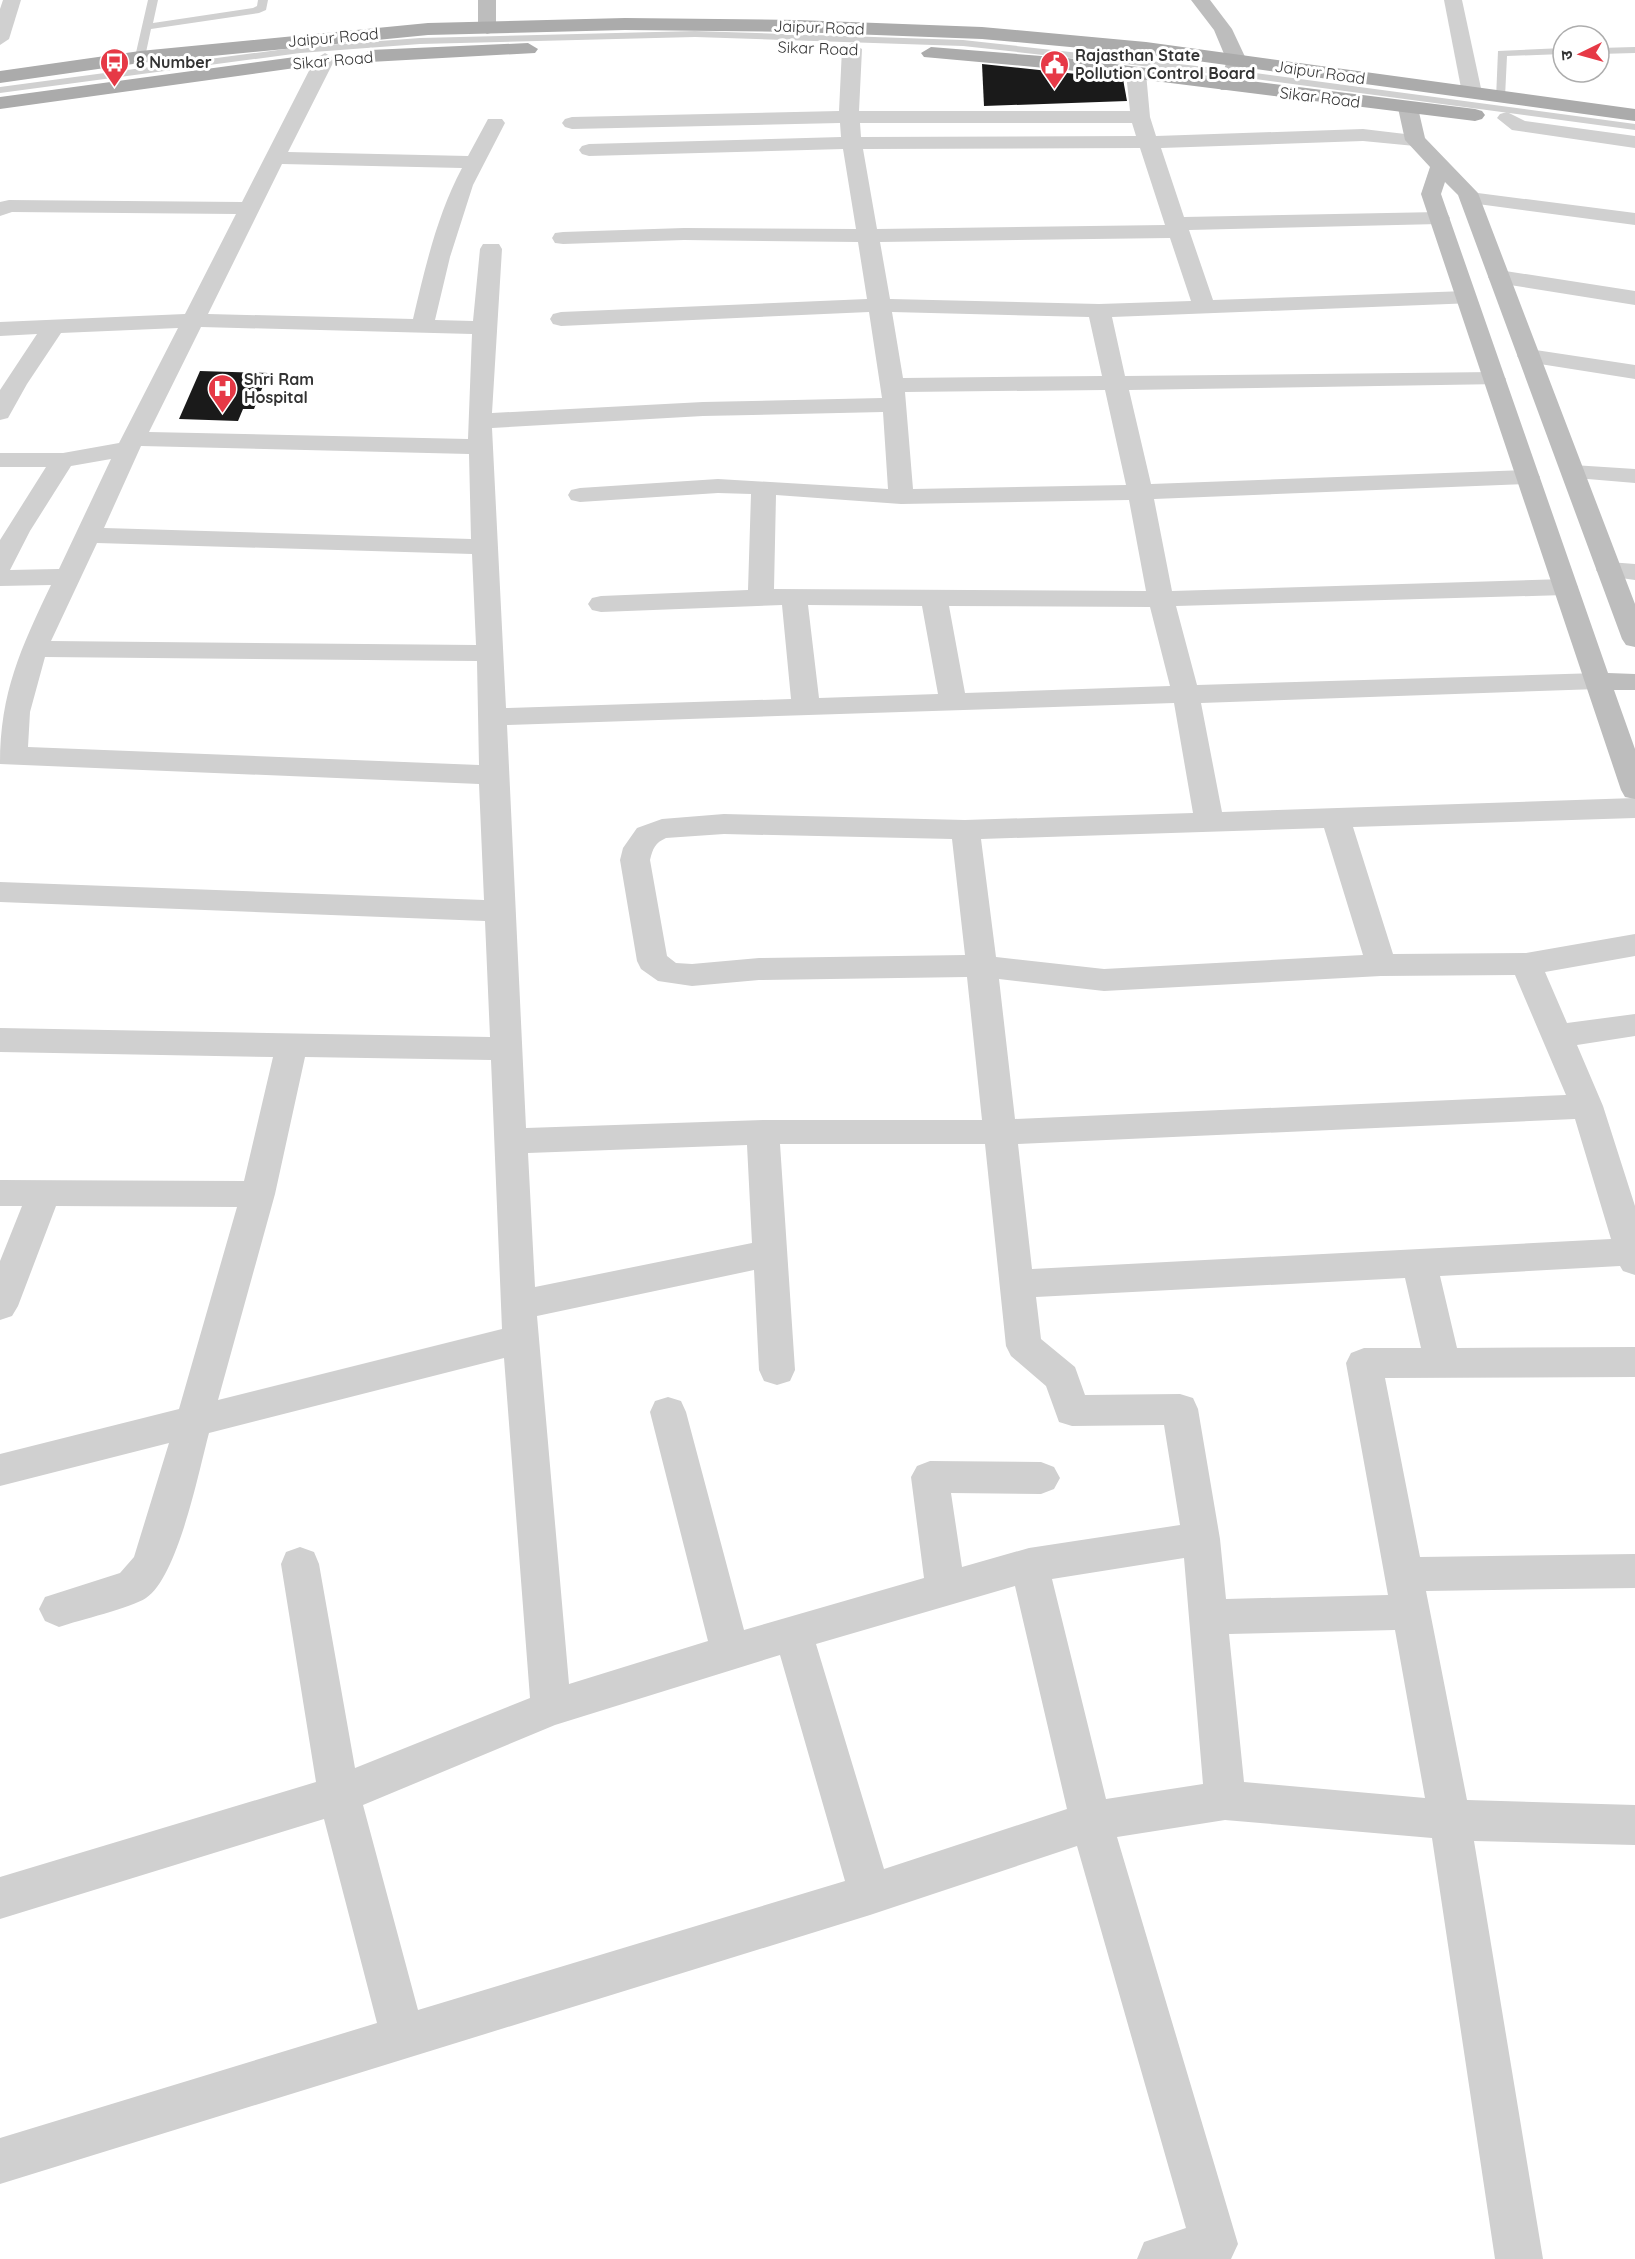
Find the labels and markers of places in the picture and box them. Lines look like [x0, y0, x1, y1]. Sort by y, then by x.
place label: Rajasthan State Pollution Control Board [1075, 45, 1255, 83]
bus stop icon: 8 Number [99, 46, 131, 88]
public building icon: Rajasthan State Pollution Control Board [1038, 48, 1070, 90]
place label: 8 Number [136, 52, 212, 72]
place label: Shri Ram Hospital [244, 369, 314, 407]
hospital icon: Shri Ram Hospital [207, 372, 239, 414]

